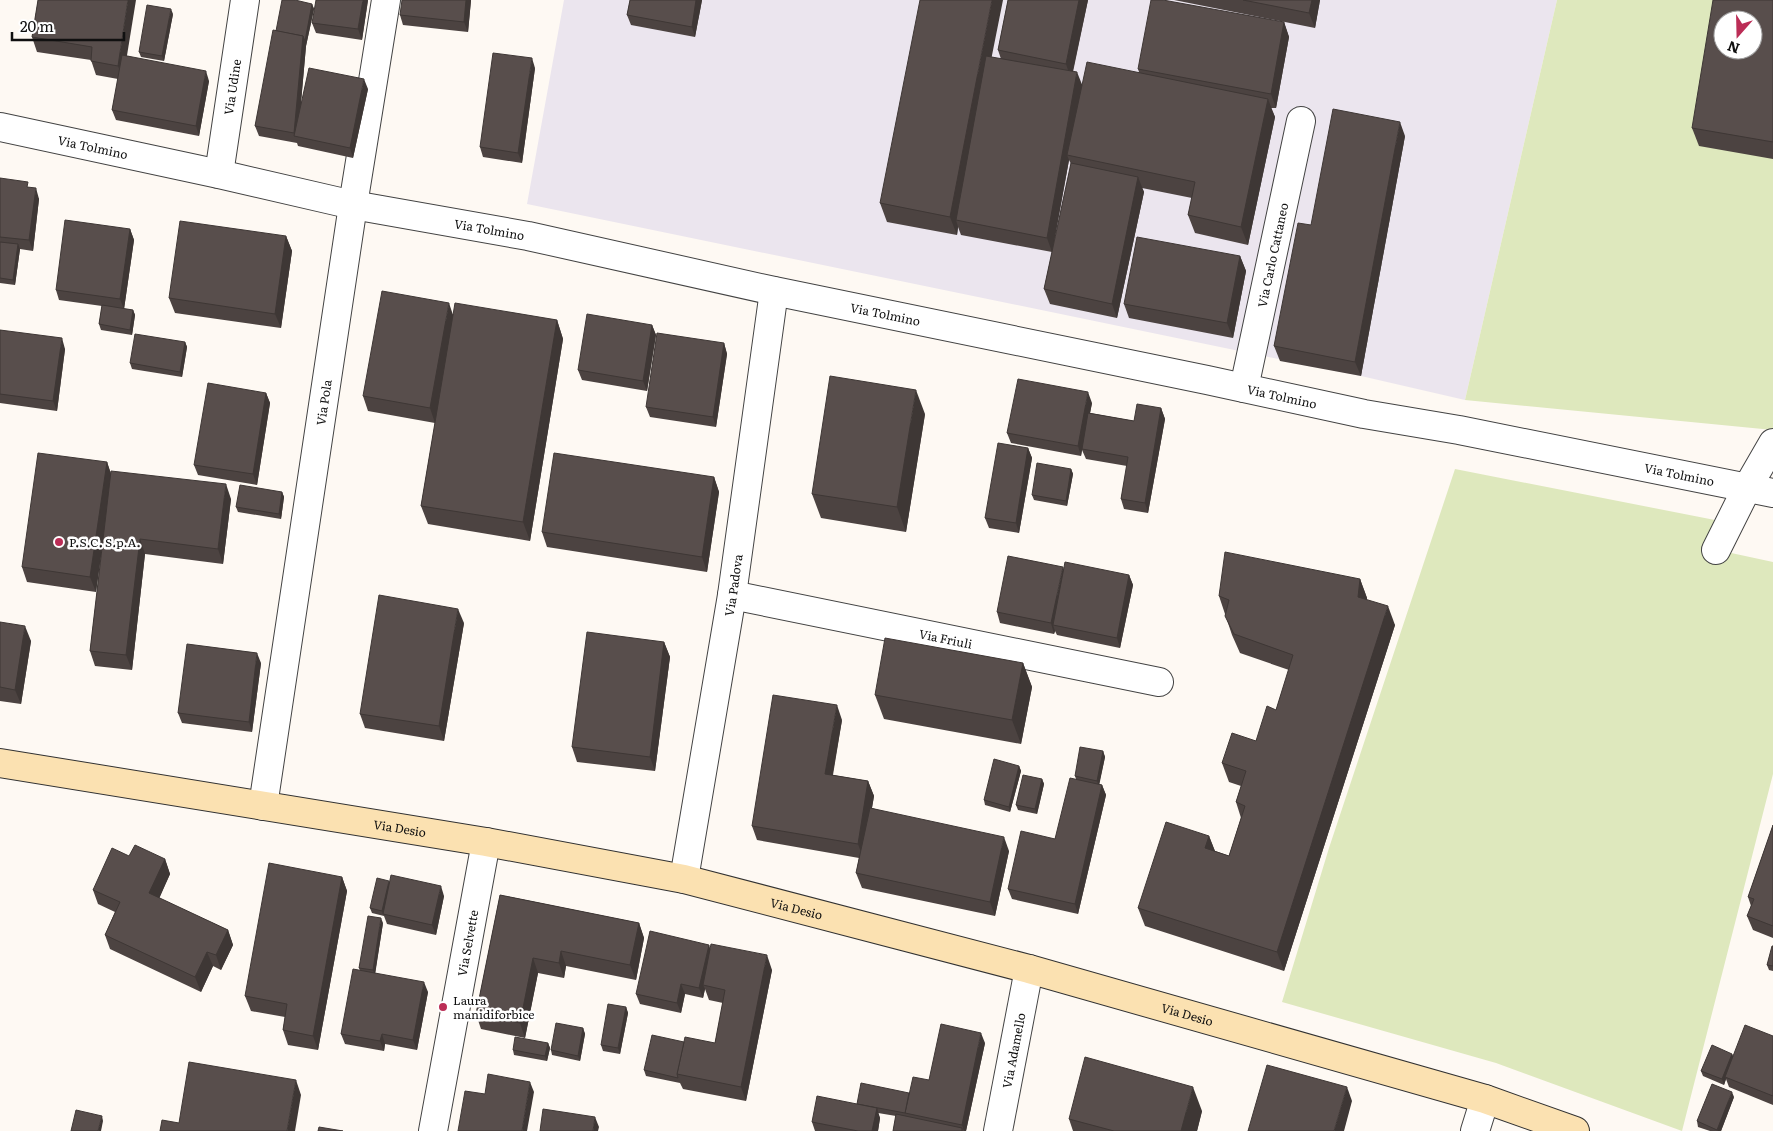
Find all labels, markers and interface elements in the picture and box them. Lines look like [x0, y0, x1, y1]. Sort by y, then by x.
scale bar [12, 10, 125, 42]
north arrow [1713, 10, 1763, 60]
text: 20 m [20, 14, 54, 37]
text: N [1724, 37, 1742, 60]
street label: Via Udine [219, 58, 245, 116]
street label: Via Tolmino [56, 131, 129, 163]
street label: Via Carlo Cattaneo [1252, 201, 1292, 309]
street label: Via Tolmino [453, 214, 526, 244]
street label: Via Tolmino [849, 298, 922, 330]
street label: Via Pola [311, 378, 336, 427]
street label: Via Tolmino [1245, 380, 1318, 413]
street label: Via Tolmino [1643, 458, 1716, 490]
place label: P.S.C. S.p.A. [69, 533, 140, 551]
marker: P.S.C. S.p.A. [53, 536, 65, 548]
street label: Via Padova [720, 552, 747, 618]
street label: Via Friuli [917, 624, 974, 653]
street label: Via Desio [372, 815, 428, 841]
street label: Via Desio [768, 893, 824, 924]
street label: Via Selvette [453, 908, 482, 978]
place label: Laura manidiforbice [453, 991, 535, 1023]
street label: Via Desio [1159, 998, 1215, 1030]
marker: Laura manidiforbice [437, 1001, 449, 1013]
street label: Via Adamello [997, 1011, 1029, 1090]

